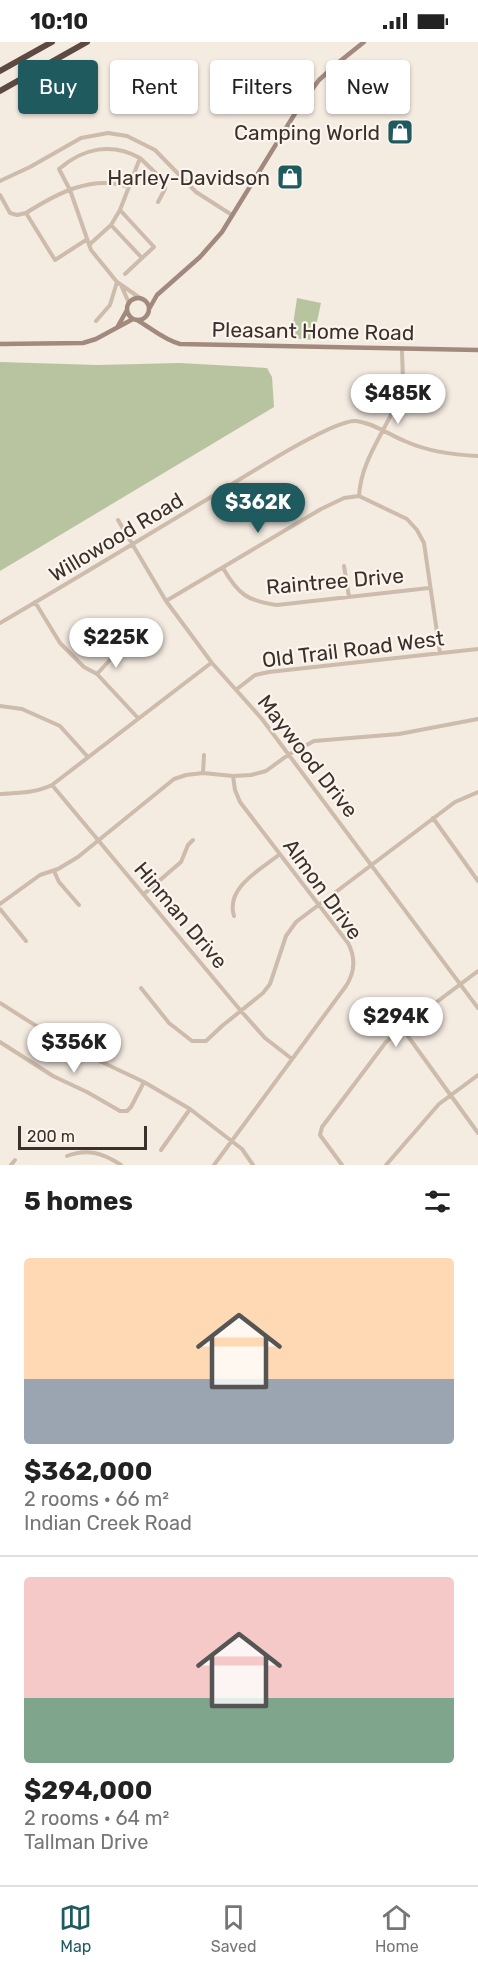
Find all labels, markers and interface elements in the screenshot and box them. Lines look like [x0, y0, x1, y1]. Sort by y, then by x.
text: 10:10 [30, 8, 88, 35]
chip: Buy [18, 60, 98, 114]
chip: Rent [110, 60, 198, 114]
chip: Filters [210, 60, 314, 114]
chip: New [326, 60, 410, 114]
shop icon: Camping World [385, 117, 415, 147]
place label: Camping World [234, 120, 380, 145]
shop icon: Harley-Davidson [275, 162, 305, 192]
place label: Harley-Davidson [107, 165, 270, 190]
street label: Pleasant Home Road [212, 317, 414, 345]
pin: $485K [356, 374, 440, 425]
text: $485K [365, 381, 431, 405]
pin: $362K [216, 483, 300, 534]
street label: Willowood Road [44, 487, 188, 587]
text: $362K [225, 490, 291, 514]
street label: Raintree Drive [265, 563, 405, 599]
pin: $225K [74, 618, 158, 669]
text: $225K [83, 625, 149, 649]
street label: Old Trail Road West [261, 625, 445, 673]
street label: Maywood Drive [252, 690, 364, 822]
street label: Almon Drive [278, 834, 368, 944]
street label: Hinman Drive [129, 857, 233, 973]
pin: $294K [354, 997, 438, 1048]
text: $294K [363, 1004, 429, 1028]
pin: $356K [32, 1023, 116, 1074]
text: $356K [41, 1030, 107, 1054]
scale bar [18, 1123, 147, 1150]
text: 200 m [27, 1127, 75, 1146]
icon: filters [421, 1185, 454, 1218]
text: 5 homes [24, 1186, 133, 1217]
icon: home [185, 1297, 293, 1405]
text: $362,000 [24, 1456, 152, 1487]
text: 2 rooms · 66 m² [24, 1487, 169, 1511]
text: Indian Creek Road [24, 1511, 192, 1535]
icon: home [185, 1616, 293, 1724]
text: $294,000 [24, 1775, 152, 1806]
text: 2 rooms · 64 m² [24, 1806, 169, 1830]
text: Tallman Drive [24, 1830, 148, 1854]
tab: Map [59, 1901, 92, 1956]
tab: Saved [211, 1901, 256, 1956]
tab: Home [375, 1901, 419, 1956]

